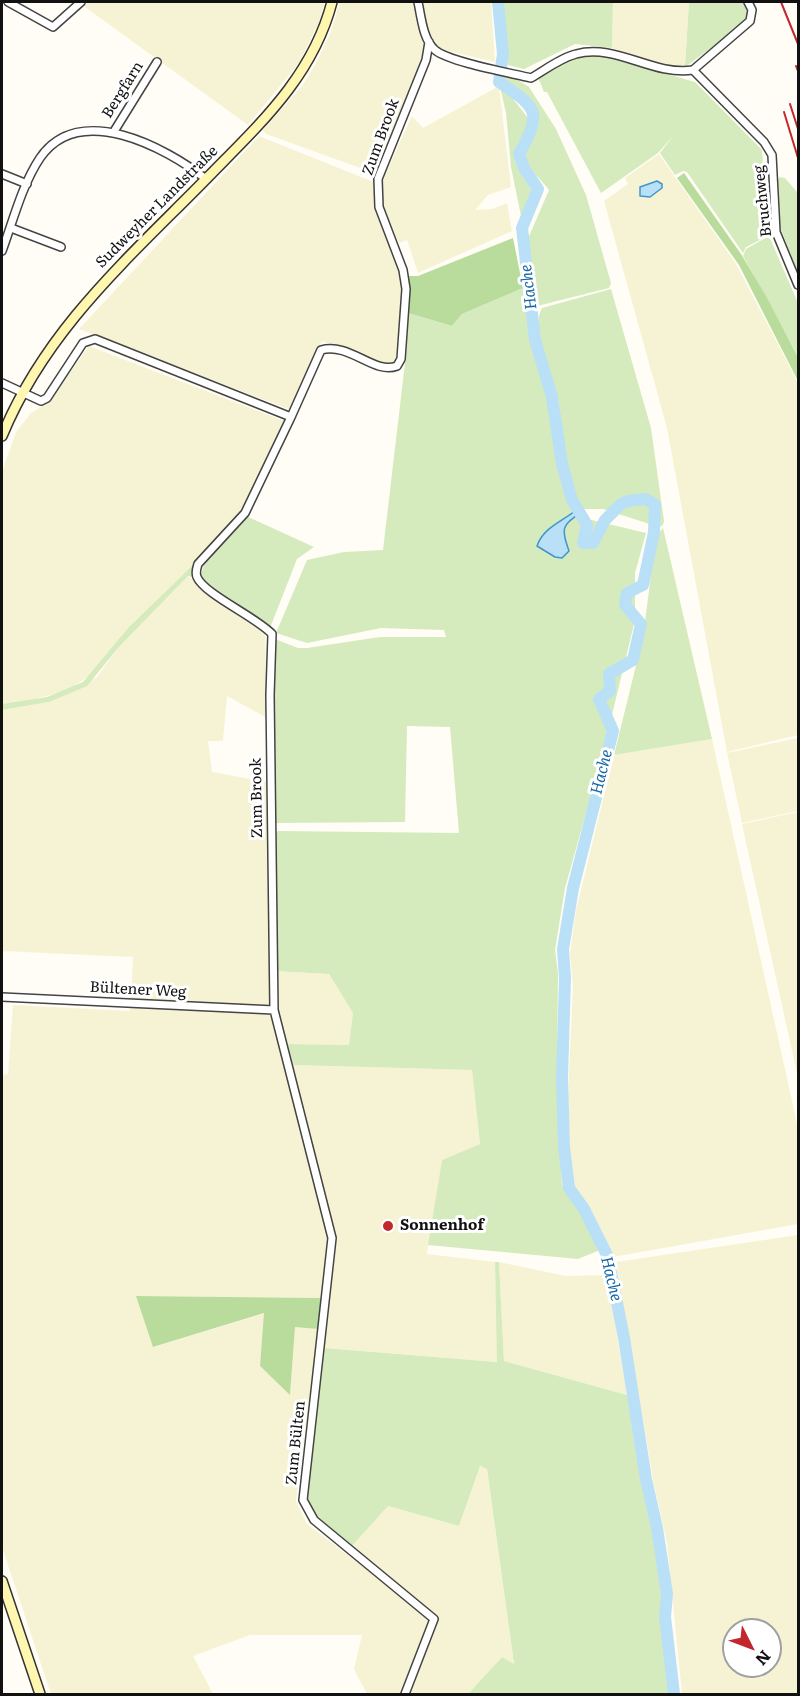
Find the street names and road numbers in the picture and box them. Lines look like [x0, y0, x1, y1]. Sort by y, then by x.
street label: Bergfarn [99, 58, 147, 122]
street label: Zum Brook [359, 96, 403, 178]
street label: Sudweyher Landstraße [92, 142, 222, 272]
street label: Bruchweg [750, 164, 776, 238]
street label: Zum Brook [247, 758, 267, 838]
street label: Bültener Weg [89, 978, 187, 1002]
street label: Zum Bülten [283, 1400, 309, 1486]

